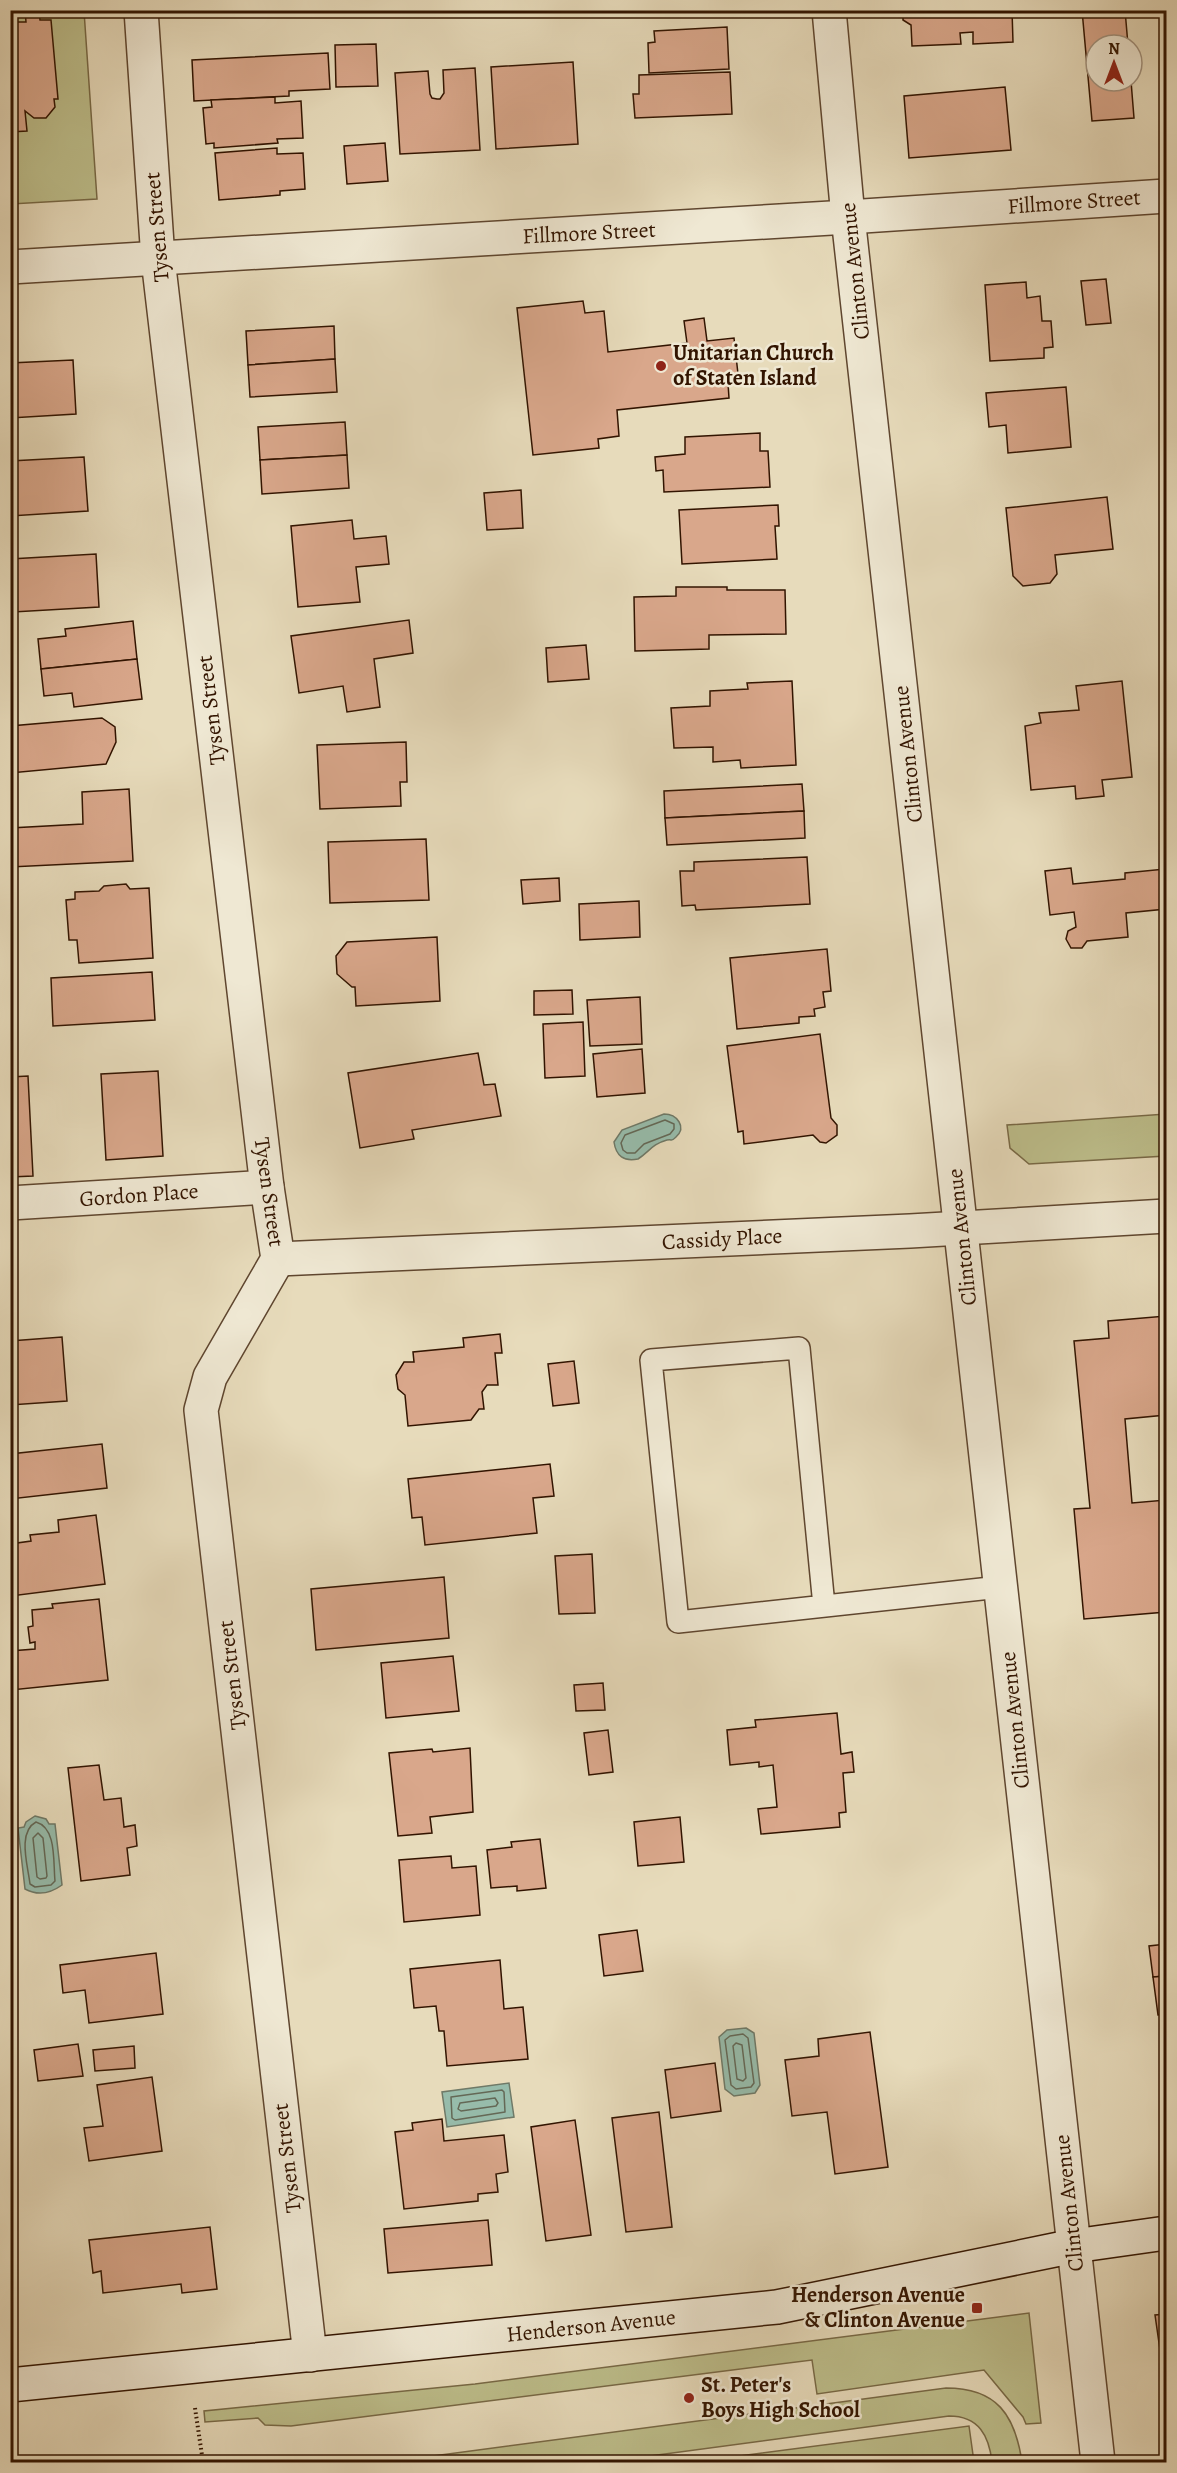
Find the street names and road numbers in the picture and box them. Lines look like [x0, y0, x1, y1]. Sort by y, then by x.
street label: Tysen Street [137, 171, 177, 283]
street label: Fillmore Street [1006, 182, 1142, 222]
street label: Clinton Avenue [833, 201, 877, 341]
street label: Fillmore Street [522, 215, 656, 251]
street label: Tysen Street [189, 654, 233, 766]
street label: Clinton Avenue [886, 684, 930, 824]
street label: Tysen Street [246, 1135, 292, 1249]
street label: Clinton Avenue [940, 1167, 984, 1307]
street label: Gordon Place [79, 1176, 199, 1214]
street label: Cassidy Place [661, 1221, 783, 1257]
street label: Tysen Street [210, 1619, 254, 1731]
street label: Clinton Avenue [993, 1650, 1037, 1790]
street label: Tysen Street [265, 2102, 309, 2214]
street label: Clinton Avenue [1047, 2133, 1091, 2273]
street label: Henderson Avenue [505, 2302, 677, 2350]

